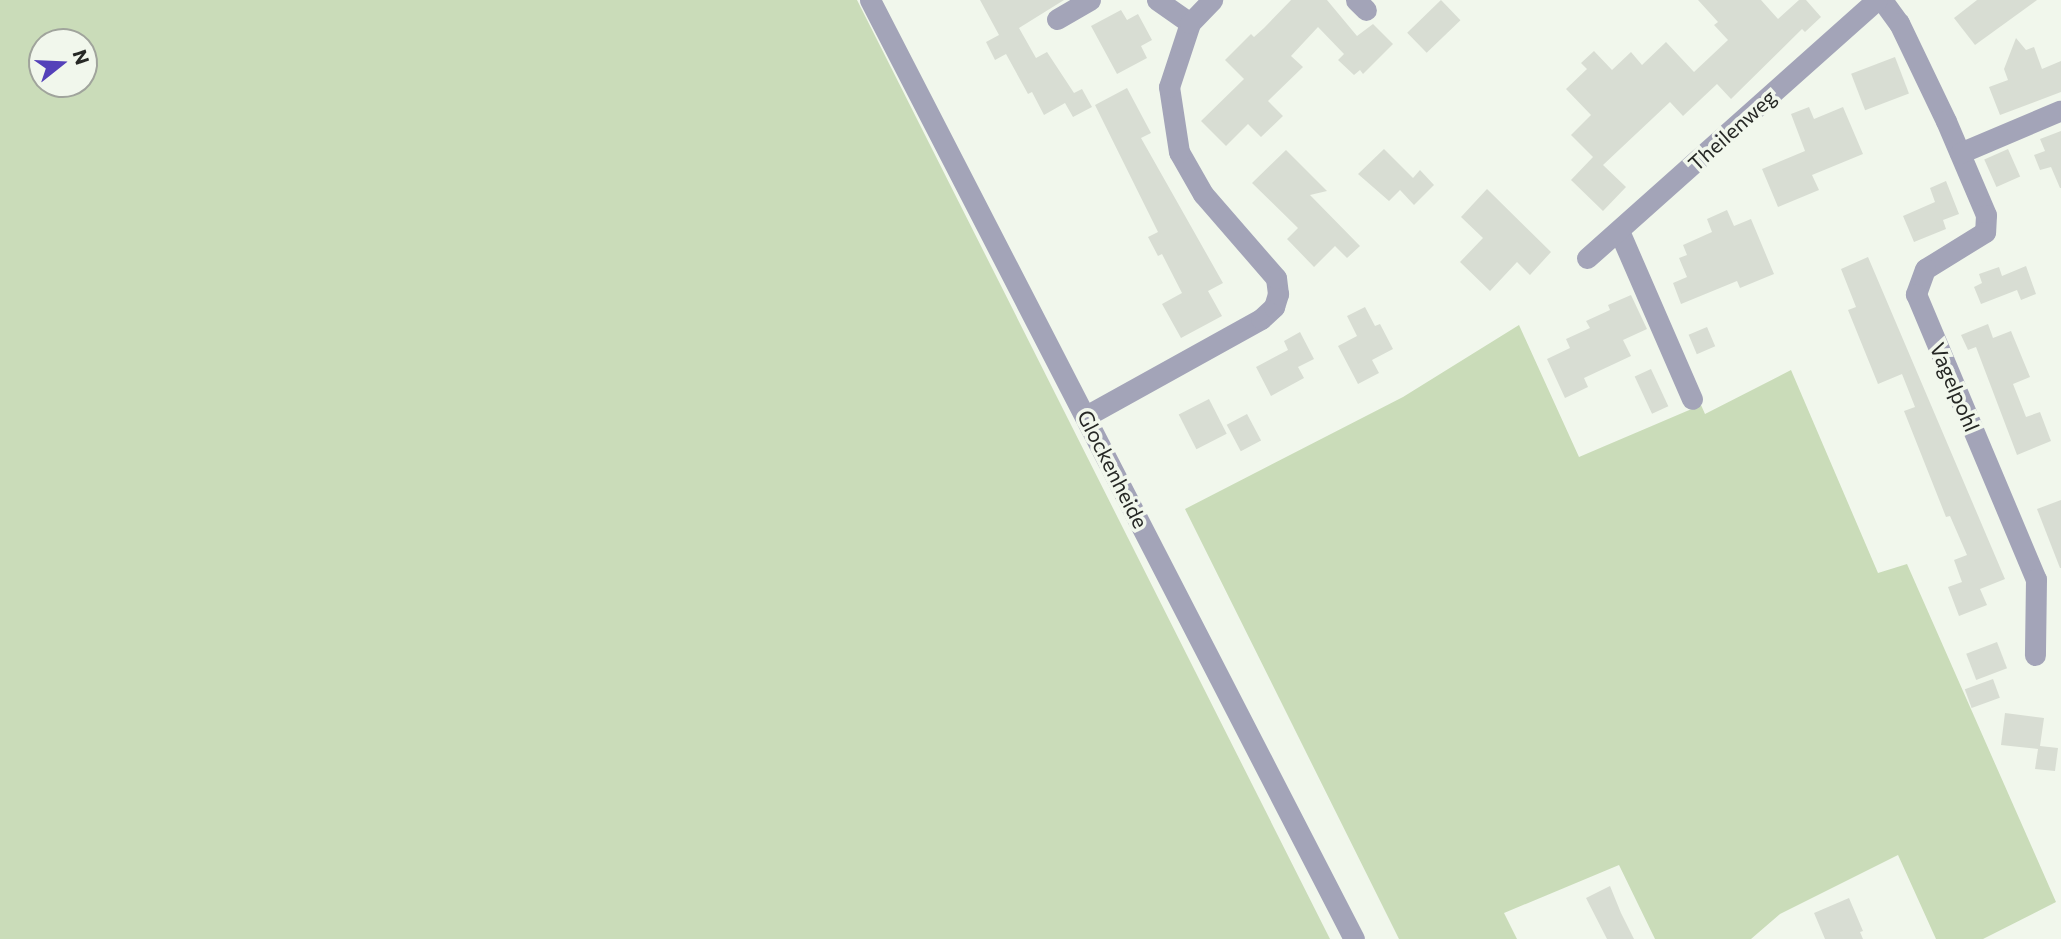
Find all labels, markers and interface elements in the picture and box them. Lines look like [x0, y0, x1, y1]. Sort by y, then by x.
north arrow [28, 28, 98, 98]
text: N [68, 47, 95, 67]
street label: Theilenweg [1683, 84, 1781, 176]
street label: Vagelpohl [1925, 339, 1985, 435]
street label: Glockenheide [1072, 406, 1154, 532]

